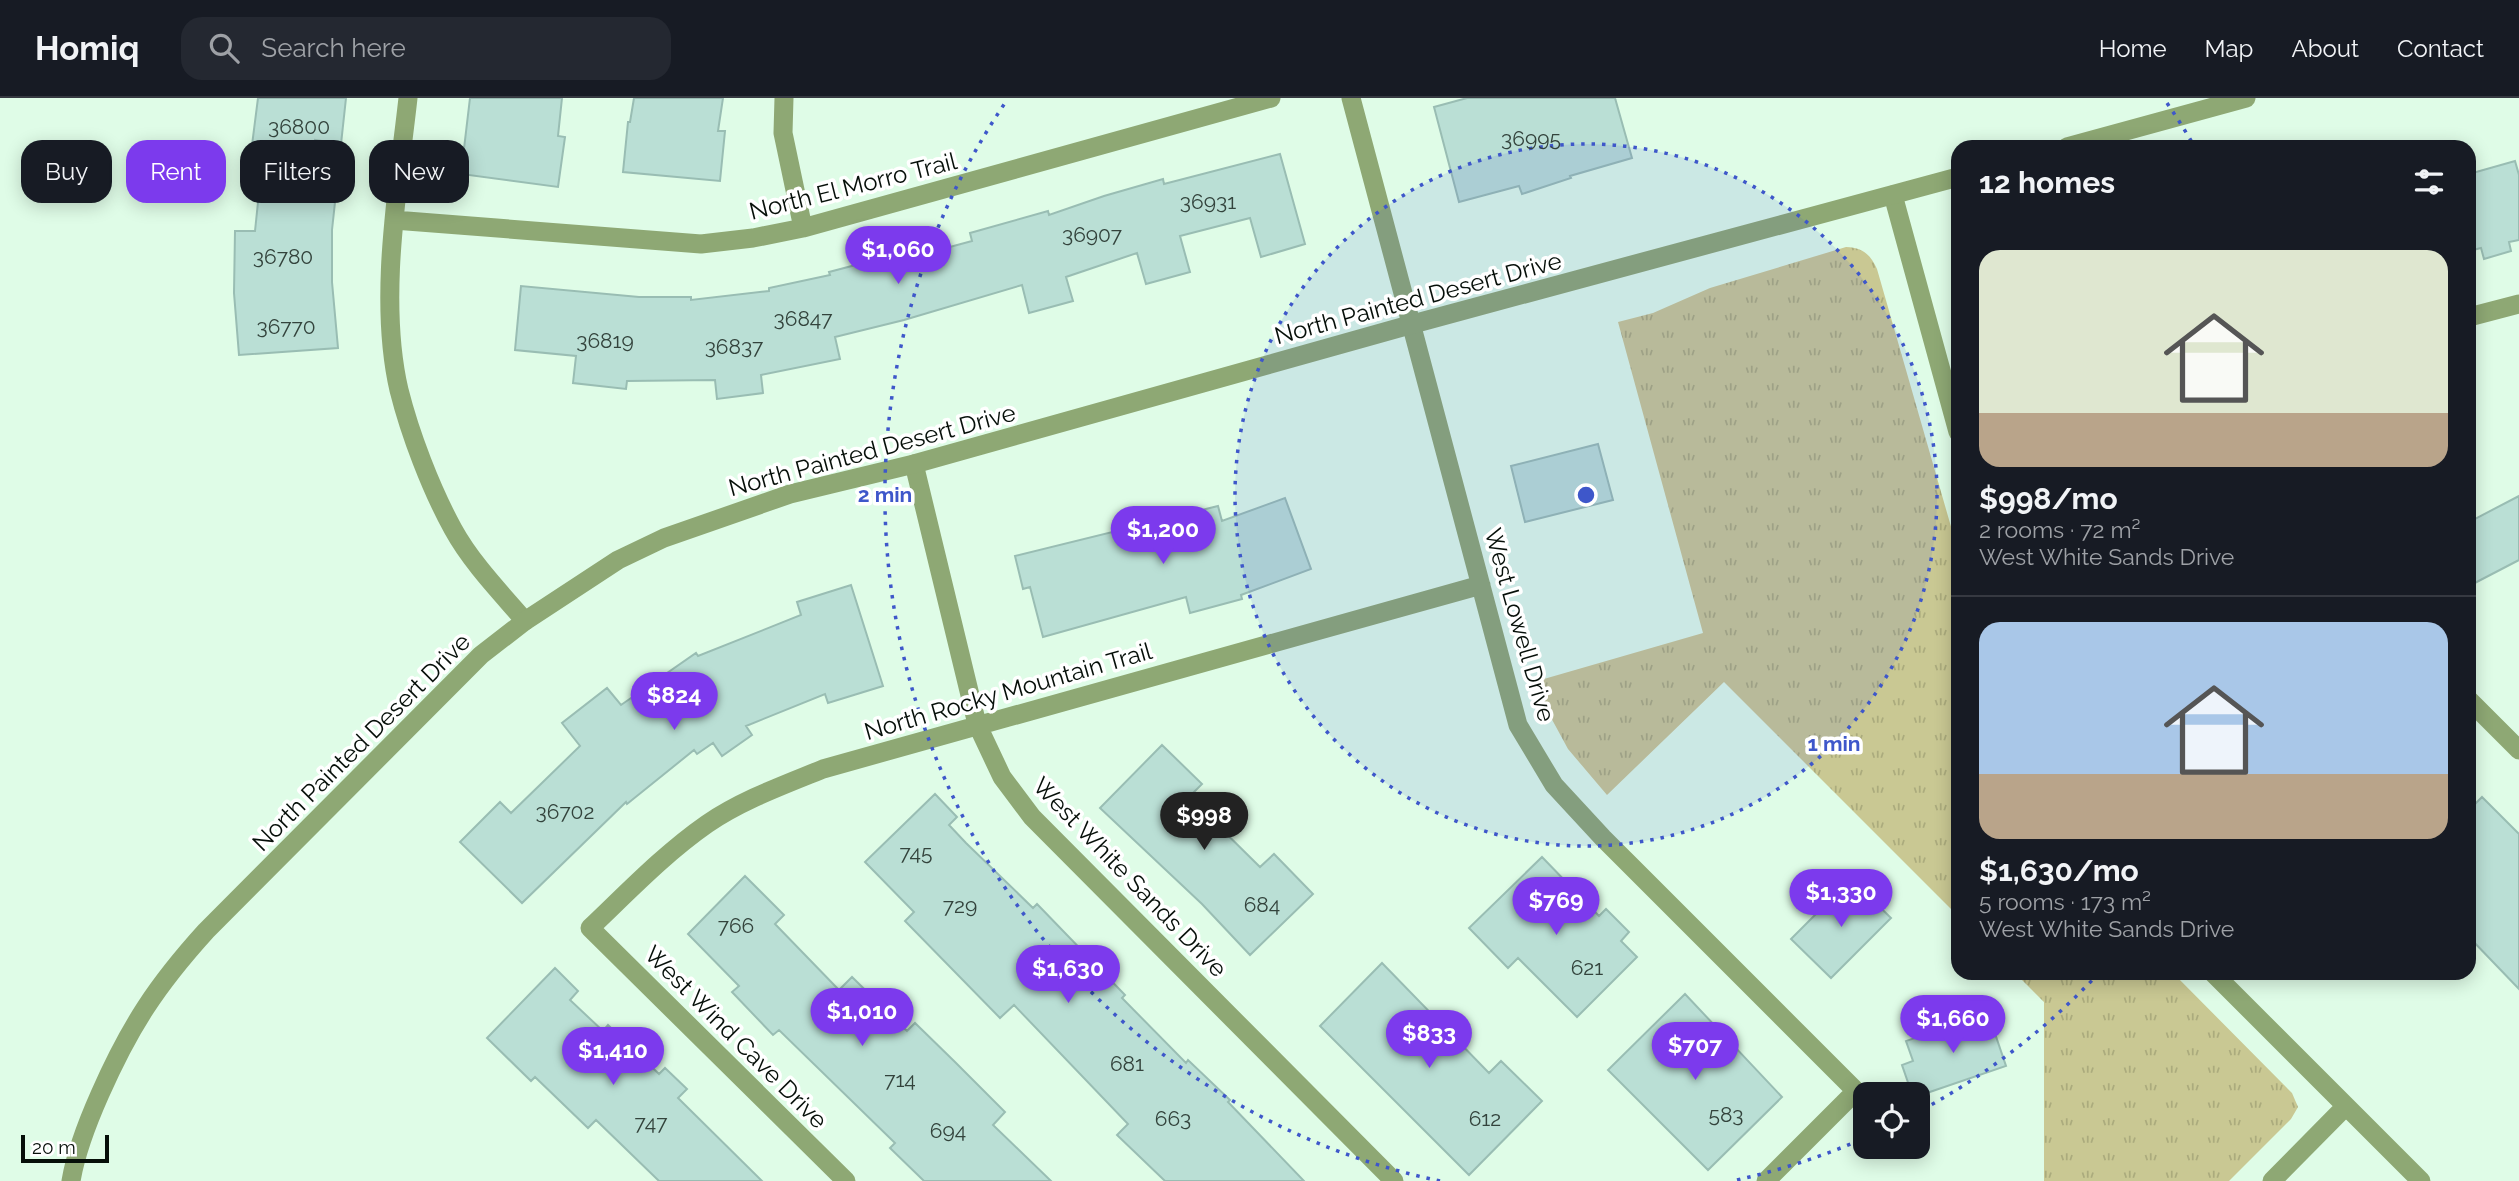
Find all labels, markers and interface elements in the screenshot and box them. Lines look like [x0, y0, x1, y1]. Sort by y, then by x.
search box [181, 17, 671, 80]
text: Homiq [35, 29, 139, 68]
icon: search [205, 29, 243, 67]
text: Search here [261, 33, 406, 63]
text: Home [2099, 34, 2167, 63]
text: Map [2205, 34, 2253, 63]
text: About [2291, 34, 2359, 63]
text: Contact [2397, 34, 2484, 63]
house number: 36800 [268, 114, 330, 139]
house number: 36995 [1501, 126, 1561, 151]
chip: Buy [21, 140, 112, 203]
chip: Rent [126, 140, 226, 203]
chip: Filters [240, 140, 355, 203]
chip: New [369, 140, 469, 203]
street label: North El Morro Trail [746, 146, 960, 226]
icon: filters [2410, 163, 2448, 201]
text: 12 homes [1979, 165, 2115, 200]
house number: 36931 [1180, 189, 1236, 214]
house number: 36907 [1062, 222, 1123, 247]
pin: $1,060 [841, 226, 955, 286]
text: $1,060 [861, 235, 935, 262]
house number: 36780 [253, 244, 313, 269]
street label: North Painted Desert Drive [1271, 246, 1565, 350]
icon: home [2151, 295, 2277, 421]
house number: 36847 [774, 306, 833, 331]
house number: 36770 [256, 314, 316, 339]
house number: 36819 [576, 328, 634, 353]
house number: 36837 [705, 334, 764, 359]
street label: North Painted Desert Drive [725, 398, 1019, 502]
text: $998/mo [1979, 481, 2118, 516]
text: 2 min [858, 482, 912, 507]
centre of rings [1574, 483, 1598, 507]
pin: $1,200 [1106, 506, 1220, 566]
text: $1,200 [1127, 515, 1199, 542]
text: 2 rooms · 72 m² [1979, 516, 2140, 543]
street label: West Lowell Drive [1479, 525, 1561, 725]
text: West White Sands Drive [1979, 543, 2234, 570]
street label: North Painted Desert Drive [246, 627, 476, 857]
street label: North Rocky Mountain Trail [861, 636, 1156, 746]
icon: home [2151, 667, 2277, 793]
pin: $824 [633, 672, 715, 732]
text: $824 [647, 681, 701, 708]
text: 1 min [1807, 731, 1861, 756]
street label: West White Sands Drive [1027, 771, 1233, 983]
pin: $998 [1163, 792, 1245, 852]
house number: 36702 [536, 799, 594, 824]
text: $998 [1176, 801, 1232, 828]
house number: 745 [899, 840, 933, 865]
text: $1,630/mo [1979, 853, 2139, 888]
pin: $1,330 [1784, 870, 1898, 929]
pin: $769 [1515, 878, 1597, 937]
text: $1,330 [1805, 878, 1877, 905]
text: $769 [1529, 886, 1584, 913]
text: 5 rooms · 173 m² [1979, 888, 2151, 915]
house number: 684 [1244, 892, 1280, 917]
house number: 729 [943, 893, 977, 918]
house number: 766 [718, 913, 754, 938]
text: West White Sands Drive [1979, 915, 2234, 942]
street label: West Wind Cave Drive [638, 939, 834, 1135]
pin: $1,630 [1011, 946, 1125, 1005]
text: $1,630 [1032, 954, 1104, 981]
house number: 621 [1571, 955, 1603, 980]
pin: $1,010 [805, 988, 919, 1048]
pin: $1,660 [1896, 996, 2010, 1055]
text: $1,010 [827, 997, 897, 1024]
text: $1,660 [1916, 1004, 1990, 1031]
pin: $833 [1388, 1010, 1470, 1070]
text: $833 [1402, 1019, 1456, 1046]
pin: $707 [1654, 1023, 1736, 1082]
pin: $1,410 [556, 1028, 670, 1087]
text: $707 [1668, 1031, 1722, 1058]
text: $1,410 [578, 1036, 648, 1063]
house number: 681 [1110, 1051, 1144, 1076]
house number: 714 [884, 1067, 916, 1092]
map controls [1853, 1082, 1930, 1159]
button: locate [1853, 1082, 1930, 1159]
house number: 583 [1708, 1102, 1744, 1127]
house number: 663 [1155, 1106, 1191, 1131]
house number: 612 [1469, 1106, 1501, 1131]
house number: 747 [635, 1110, 668, 1135]
house number: 694 [930, 1118, 966, 1143]
scale bar [21, 1132, 108, 1164]
text: 20 m [32, 1136, 76, 1158]

